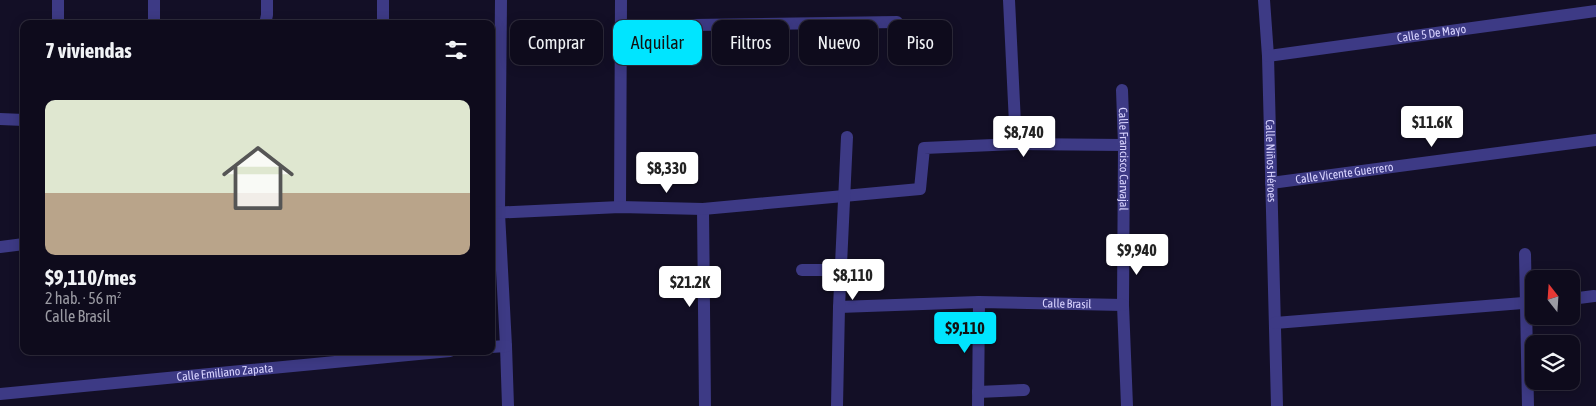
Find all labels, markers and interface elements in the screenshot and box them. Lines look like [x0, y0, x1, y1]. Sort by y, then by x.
chip: Comprar [510, 20, 603, 65]
chip: Alquilar [613, 20, 702, 65]
chip: Filtros [712, 20, 789, 65]
chip: Nuevo [799, 20, 878, 65]
chip: Piso [888, 20, 952, 65]
street label: Calle 5 De Mayo [1396, 22, 1467, 45]
icon: filters [442, 36, 470, 64]
text: 7 viviendas [45, 38, 132, 62]
pin: $11.6K [1391, 106, 1473, 148]
street label: Calle Francisco Carvajal [1116, 107, 1131, 212]
text: $11.6K [1412, 113, 1452, 131]
pin: $8,740 [983, 116, 1065, 158]
street label: Calle Niños Héroes [1263, 119, 1279, 202]
text: $8,740 [1004, 123, 1044, 141]
icon: home [213, 133, 303, 223]
pin: $8,330 [626, 152, 708, 194]
text: $8,330 [647, 159, 687, 177]
street label: Calle Vicente Guerrero [1295, 160, 1394, 187]
pin: $9,940 [1096, 234, 1178, 276]
text: $9,940 [1117, 241, 1157, 259]
pin: $8,110 [812, 258, 894, 301]
text: $9,110/mes [45, 265, 136, 289]
pin: $21.2K [649, 266, 731, 308]
text: $8,110 [833, 266, 873, 284]
north arrow [1525, 270, 1580, 325]
map controls [1525, 270, 1580, 390]
text: $21.2K [670, 273, 710, 291]
text: 2 hab. · 56 m² [45, 289, 121, 307]
street label: Calle Brasil [1042, 296, 1092, 311]
text: Calle Brasil [45, 307, 110, 325]
pin: $9,110 [924, 312, 1006, 354]
text: $9,110 [945, 319, 985, 337]
button: layers [1525, 335, 1580, 390]
street label: Calle Emiliano Zapata [176, 361, 274, 384]

